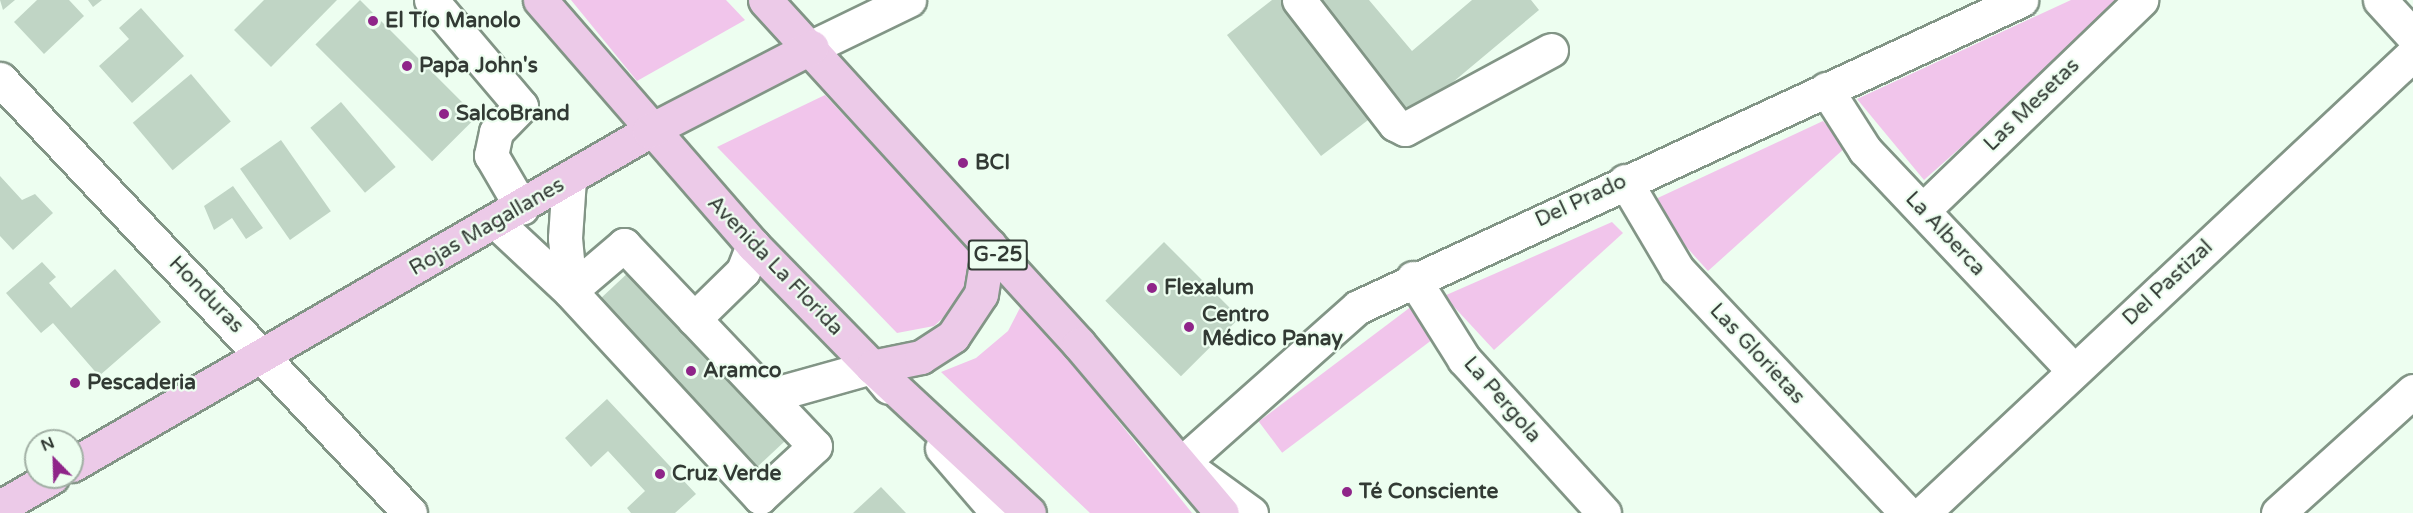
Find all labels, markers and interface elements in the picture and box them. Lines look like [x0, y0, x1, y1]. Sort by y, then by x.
place label: El Tío Manolo [385, 8, 521, 34]
marker: El Tío Manolo [366, 14, 380, 28]
place label: Papa John's [419, 53, 538, 79]
street label: Las Mesetas [1979, 53, 2085, 157]
marker: Papa John's [400, 59, 414, 73]
place label: SalcoBrand [456, 101, 570, 127]
marker: SalcoBrand [437, 107, 451, 121]
place label: BCI [975, 150, 1010, 176]
marker: BCI [956, 156, 970, 170]
street label: Del Prado [1531, 169, 1631, 233]
street label: Rojas Magallanes [405, 172, 569, 282]
street label: La Alberca [1900, 187, 1990, 281]
street label: Avenida La Florida [702, 191, 848, 341]
street label: Del Pastizal [2118, 235, 2218, 331]
road number: G-25 [966, 238, 1030, 272]
street label: Honduras [163, 251, 249, 339]
place label: Flexalum [1164, 275, 1254, 301]
marker: Flexalum [1145, 281, 1159, 295]
street label: Las Glorietas [1704, 298, 1810, 410]
place label: Centro Médico Panay [1202, 302, 1343, 352]
marker: Centro Médico Panay [1180, 318, 1198, 336]
street label: La Pergola [1458, 352, 1546, 448]
place label: Aramco [703, 358, 782, 384]
marker: Aramco [684, 364, 698, 378]
place label: Pescaderia [87, 370, 196, 396]
marker: Pescaderia [68, 376, 82, 390]
north arrow [24, 429, 84, 489]
text: N [38, 433, 58, 456]
place label: Cruz Verde [672, 461, 781, 487]
marker: Cruz Verde [653, 467, 667, 481]
place label: Té Consciente [1359, 479, 1498, 505]
marker: Té Consciente [1340, 485, 1354, 499]

